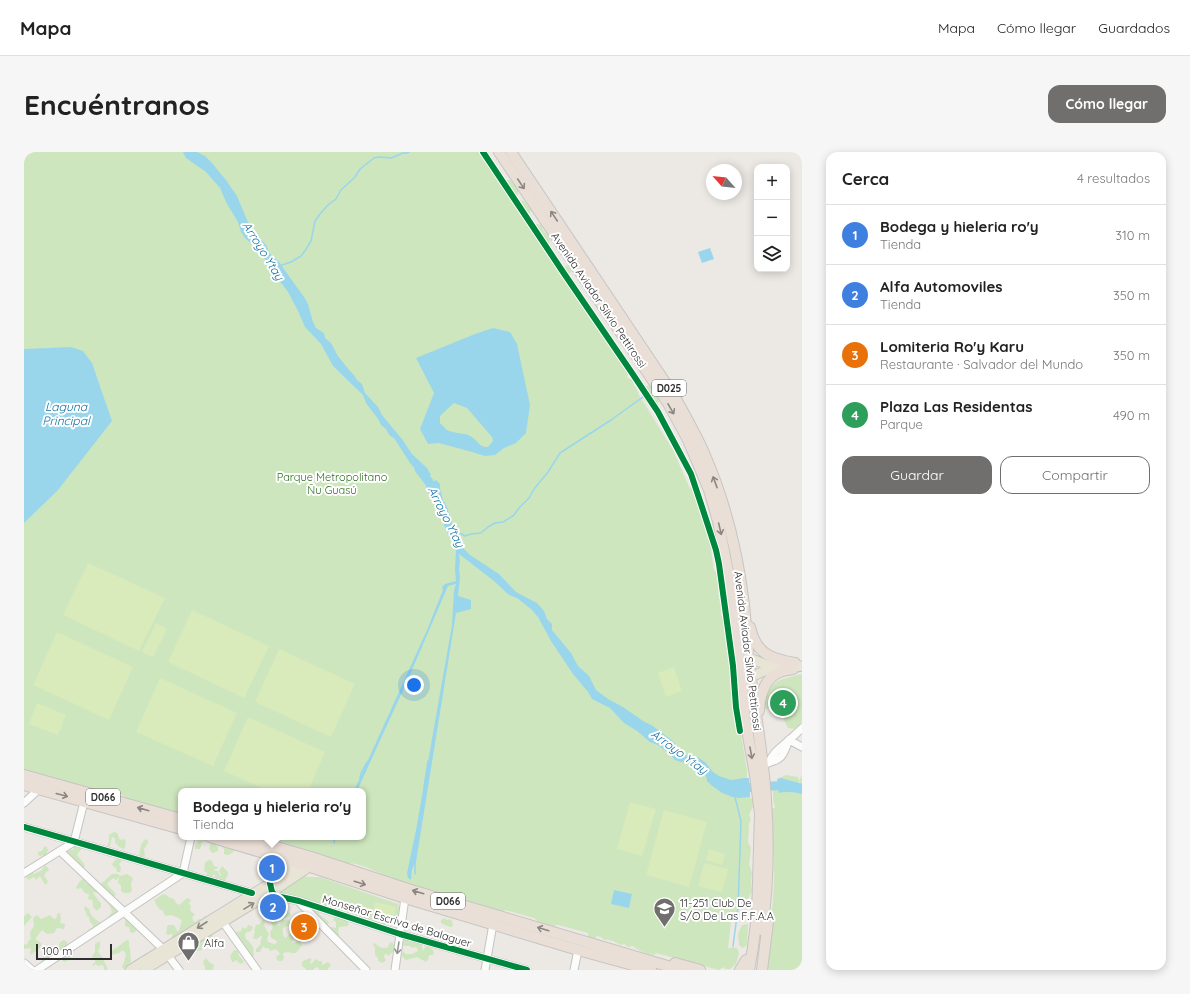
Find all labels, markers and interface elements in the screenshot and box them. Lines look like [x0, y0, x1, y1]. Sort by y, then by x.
text: Mapa [20, 16, 71, 40]
text: Mapa [938, 19, 975, 37]
text: Cómo llegar [997, 19, 1076, 37]
text: Guardados [1098, 19, 1170, 37]
button: Cómo llegar [1048, 85, 1166, 123]
text: Encuéntranos [24, 87, 209, 122]
north arrow [706, 164, 742, 200]
map controls [754, 164, 790, 272]
button: + [754, 164, 790, 200]
text: Cerca [842, 168, 889, 189]
text: 4 resultados [1077, 170, 1150, 186]
one-way arrow [517, 178, 525, 189]
button: − [754, 200, 790, 236]
one-way arrow [550, 211, 558, 222]
text: Bodega y hieleria ro'y [880, 217, 1039, 236]
water label: Arroyo Ytay [240, 219, 288, 284]
text: 1 [852, 227, 858, 243]
text: 310 m [1115, 227, 1150, 243]
street label: Avenida Aviador Silvio Pettirossi [548, 230, 650, 370]
button: layers [754, 236, 790, 272]
text: Tienda [880, 236, 921, 252]
text: Alfa Automoviles [880, 277, 1003, 296]
text: 2 [851, 287, 859, 303]
text: 350 m [1113, 287, 1150, 303]
text: Tienda [880, 296, 921, 312]
text: Lomiteria Ro'y Karu [880, 337, 1024, 356]
text: 3 [852, 347, 858, 363]
text: 350 m [1113, 347, 1150, 363]
text: Restaurante · Salvador del Mundo [880, 356, 1083, 372]
road number: D025 [652, 380, 686, 396]
text: Plaza Las Residentas [880, 397, 1033, 416]
water label: Laguna Principal [42, 399, 91, 428]
one-way arrow [668, 403, 676, 415]
text: 4 [851, 407, 859, 423]
text: 490 m [1113, 407, 1150, 423]
text: Parque [880, 416, 923, 432]
button: Guardar [842, 456, 992, 494]
button: Compartir [1000, 456, 1150, 494]
park label: Parque Metropolitano Ñu Guasú [277, 470, 388, 497]
one-way arrow [711, 476, 719, 488]
water label: Arroyo Ytay [425, 484, 469, 551]
one-way arrow [717, 522, 725, 535]
street label: Avenida Aviador Silvio Pettirossi [731, 571, 765, 731]
your location [404, 675, 424, 695]
pin: 4 [770, 688, 796, 718]
water label: Arroyo Ytay [648, 726, 711, 778]
one-way arrow [747, 746, 755, 759]
popup [178, 788, 366, 840]
road number: D066 [86, 789, 120, 805]
one-way arrow [55, 792, 68, 799]
text: Bodega y hieleria ro'y [193, 797, 351, 816]
one-way arrow [137, 805, 150, 812]
text: Tienda [193, 816, 234, 832]
pin: 1 [259, 853, 285, 883]
one-way arrow [353, 880, 366, 887]
one-way arrow [412, 888, 425, 895]
pin: 2 [260, 892, 286, 922]
street label: Monseñor Escriva de Balaguer [321, 892, 474, 951]
road number: D066 [431, 893, 465, 909]
school or university icon: 11-251 Club De S/O De Las F.F.A.A [652, 896, 678, 929]
place label: 11-251 Club De S/O De Las F.F.A.A [680, 896, 774, 923]
one-way arrow [243, 901, 255, 909]
pin: 3 [291, 912, 317, 942]
one-way arrow [197, 921, 208, 929]
one-way arrow [536, 925, 549, 932]
shop icon: Alfa [175, 930, 201, 963]
place label: Alfa [204, 936, 224, 950]
one-way arrow [394, 941, 402, 954]
scale bar [36, 942, 112, 961]
text: 100 m [42, 944, 72, 958]

